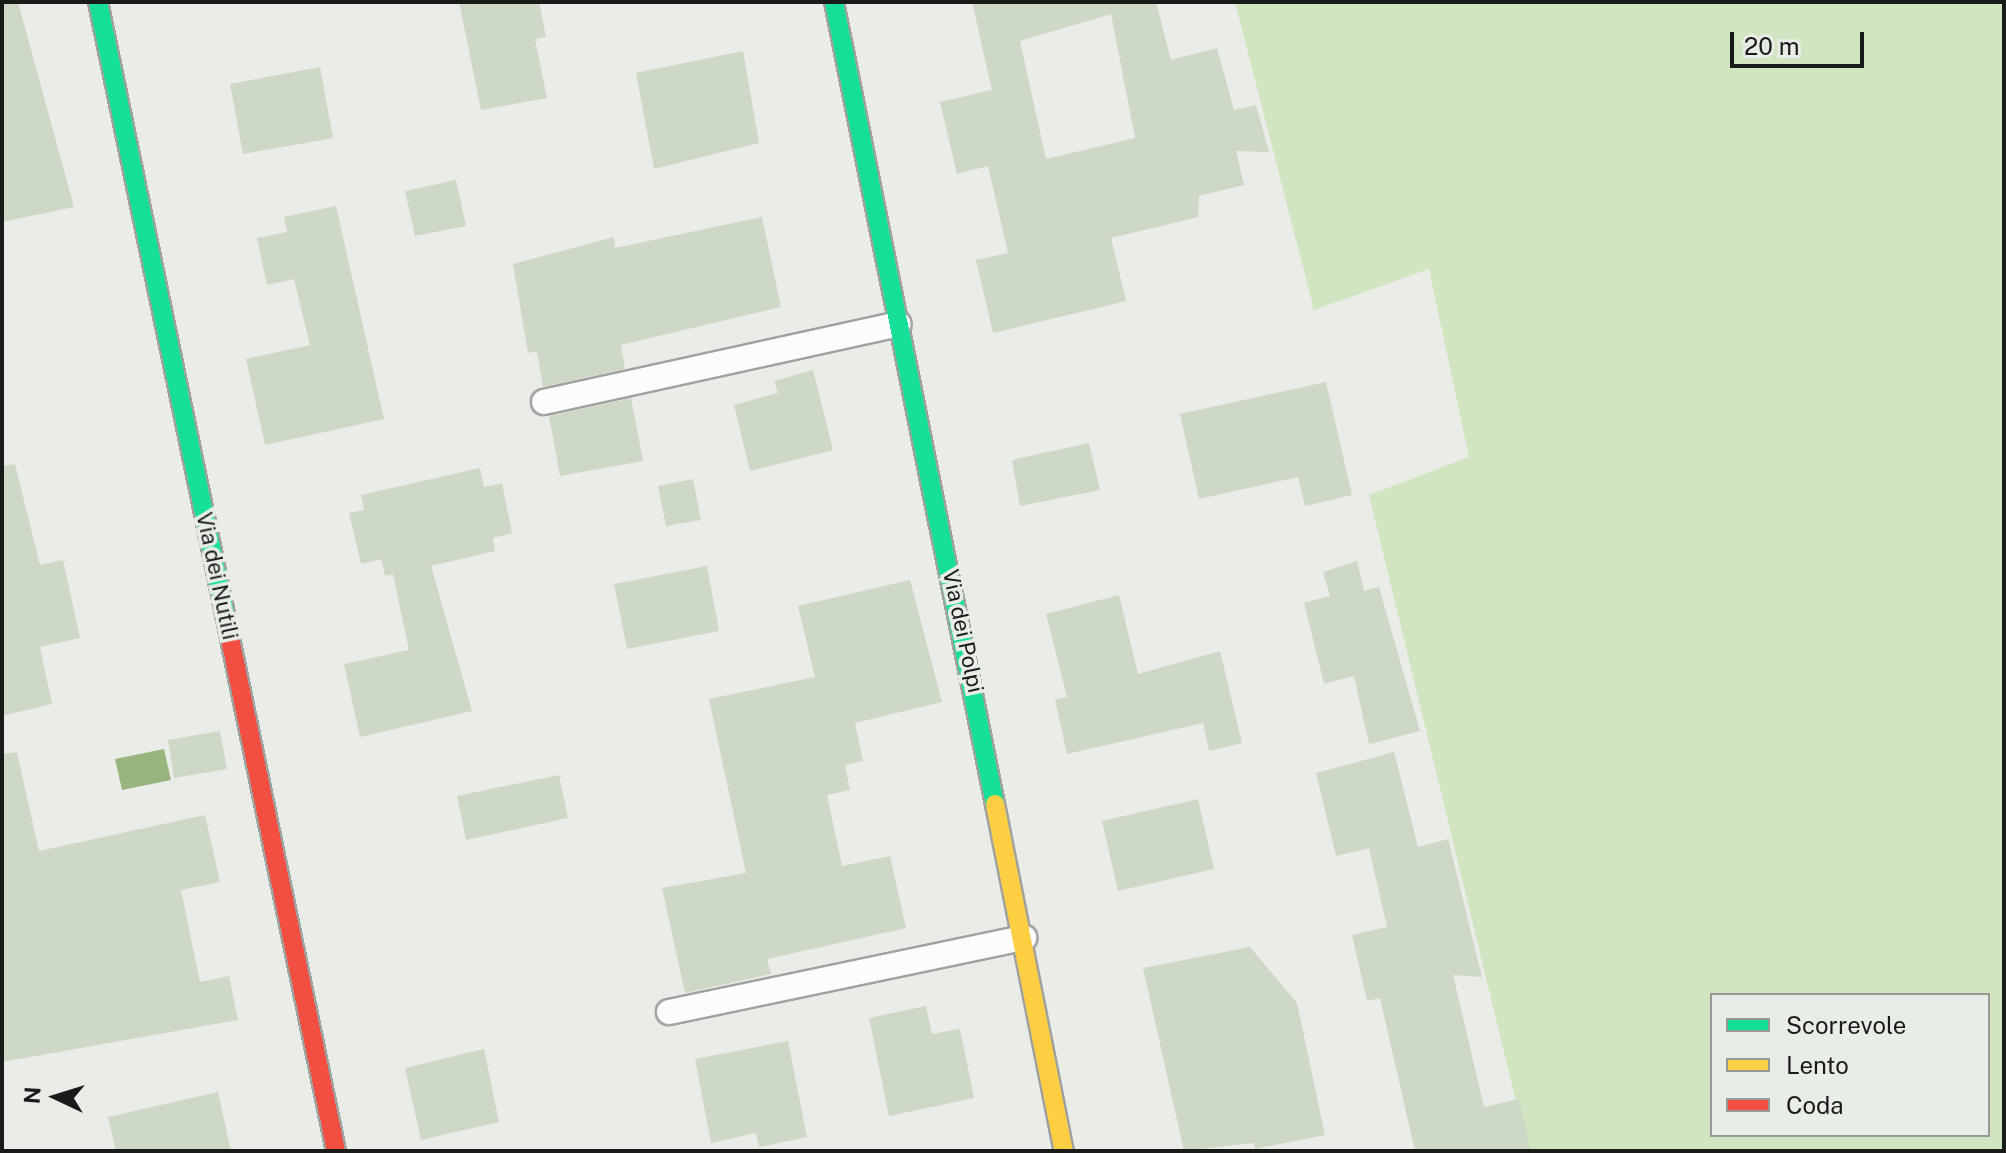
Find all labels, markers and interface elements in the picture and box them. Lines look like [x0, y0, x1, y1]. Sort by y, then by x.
scale bar [1734, 16, 1868, 66]
text: 20 m [1744, 32, 1800, 60]
street label: Via dei Nutili [191, 510, 243, 642]
street label: Via dei Polpi [937, 567, 989, 695]
legend [1710, 993, 1990, 1137]
text: Scorrevole [1786, 1011, 1906, 1039]
text: Lento [1786, 1051, 1849, 1079]
north arrow [16, 1057, 96, 1137]
text: N [18, 1086, 46, 1105]
text: Coda [1786, 1091, 1844, 1119]

